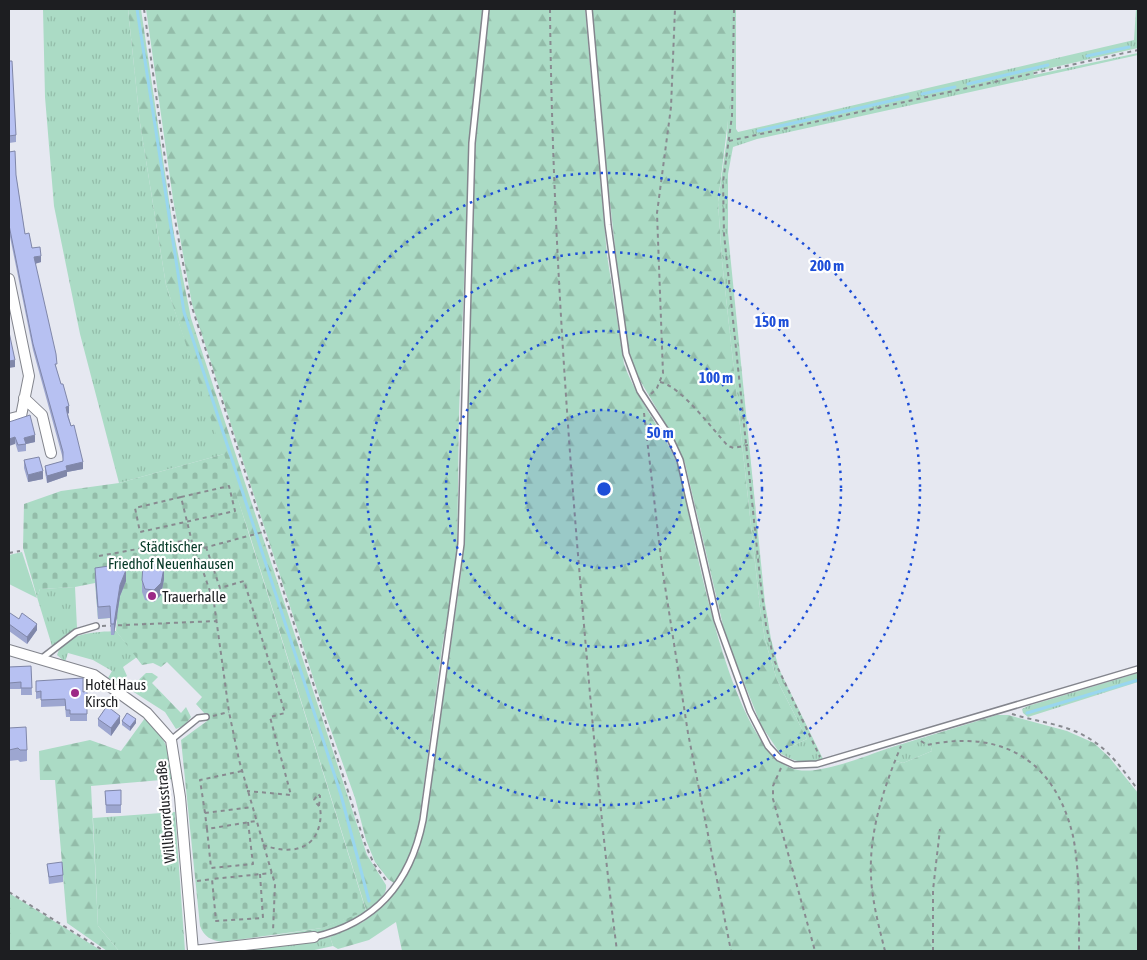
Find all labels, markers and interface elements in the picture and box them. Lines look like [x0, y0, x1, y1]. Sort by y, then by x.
text: 200 m [810, 257, 844, 274]
text: 150 m [755, 313, 789, 330]
text: 100 m [699, 369, 733, 386]
text: 50 m [647, 424, 674, 441]
centre of rings [595, 480, 613, 498]
park label: Städtischer Friedhof Neuenhausen [108, 538, 234, 572]
place label: Trauerhalle [162, 588, 226, 605]
marker: Trauerhalle [146, 590, 158, 602]
place label: Hotel Haus Kirsch [85, 676, 146, 710]
marker: Hotel Haus Kirsch [69, 687, 81, 699]
street label: Willibrordusstraße [152, 760, 178, 864]

